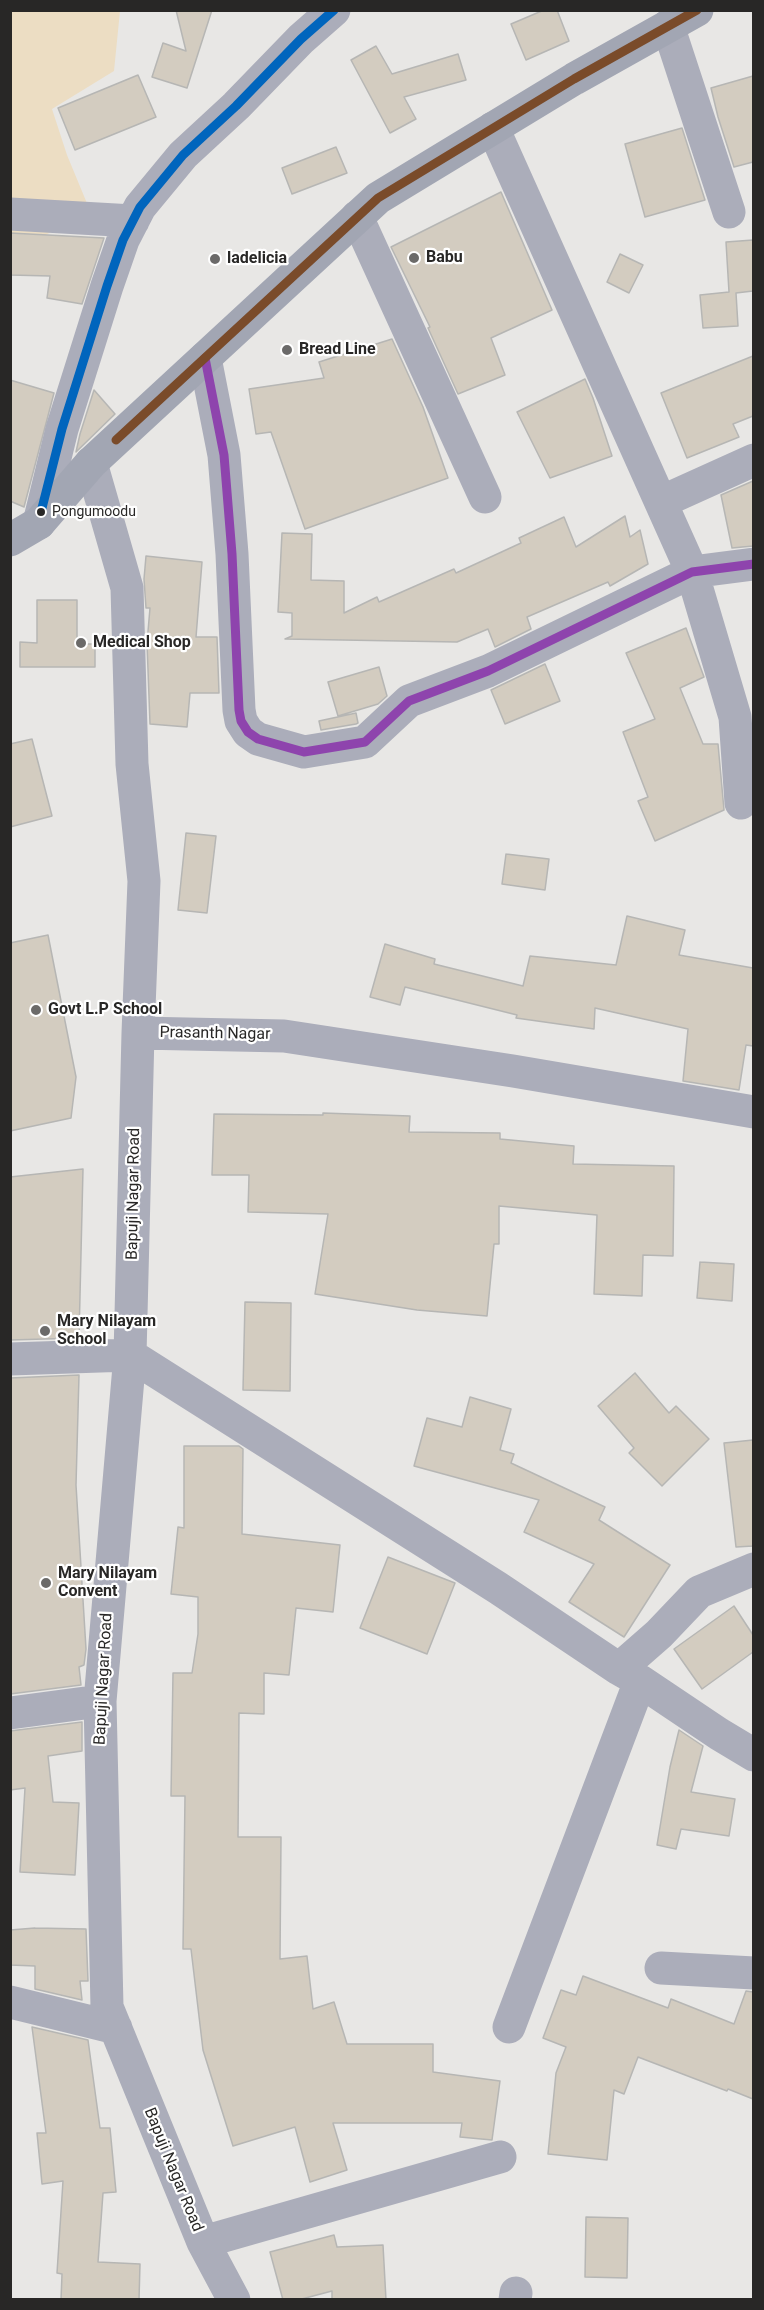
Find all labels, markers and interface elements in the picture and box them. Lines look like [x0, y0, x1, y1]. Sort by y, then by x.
place label: Babu [426, 248, 463, 268]
place label: ladelicia [227, 249, 287, 269]
marker: Babu [407, 251, 421, 265]
marker: ladelicia [208, 252, 222, 266]
place label: Bread Line [299, 340, 376, 360]
marker: Bread Line [280, 343, 294, 357]
place label: Pongumoodu [52, 504, 136, 520]
marker: Pongumoodu [35, 506, 47, 518]
place label: Medical Shop [93, 633, 191, 653]
marker: Medical Shop [74, 636, 88, 650]
place label: Govt L.P School [48, 1000, 162, 1020]
marker: Govt L.P School [29, 1003, 43, 1017]
street label: Prasanth Nagar [159, 1023, 271, 1045]
street label: Bapuji Nagar Road [123, 1128, 145, 1260]
place label: Mary Nilayam School [57, 1312, 156, 1350]
marker: Mary Nilayam School [38, 1324, 52, 1338]
place label: Mary Nilayam Convent [58, 1564, 157, 1602]
marker: Mary Nilayam Convent [39, 1576, 53, 1590]
street label: Bapuji Nagar Road [91, 1613, 117, 1745]
street label: Bapuji Nagar Road [139, 2105, 207, 2235]

